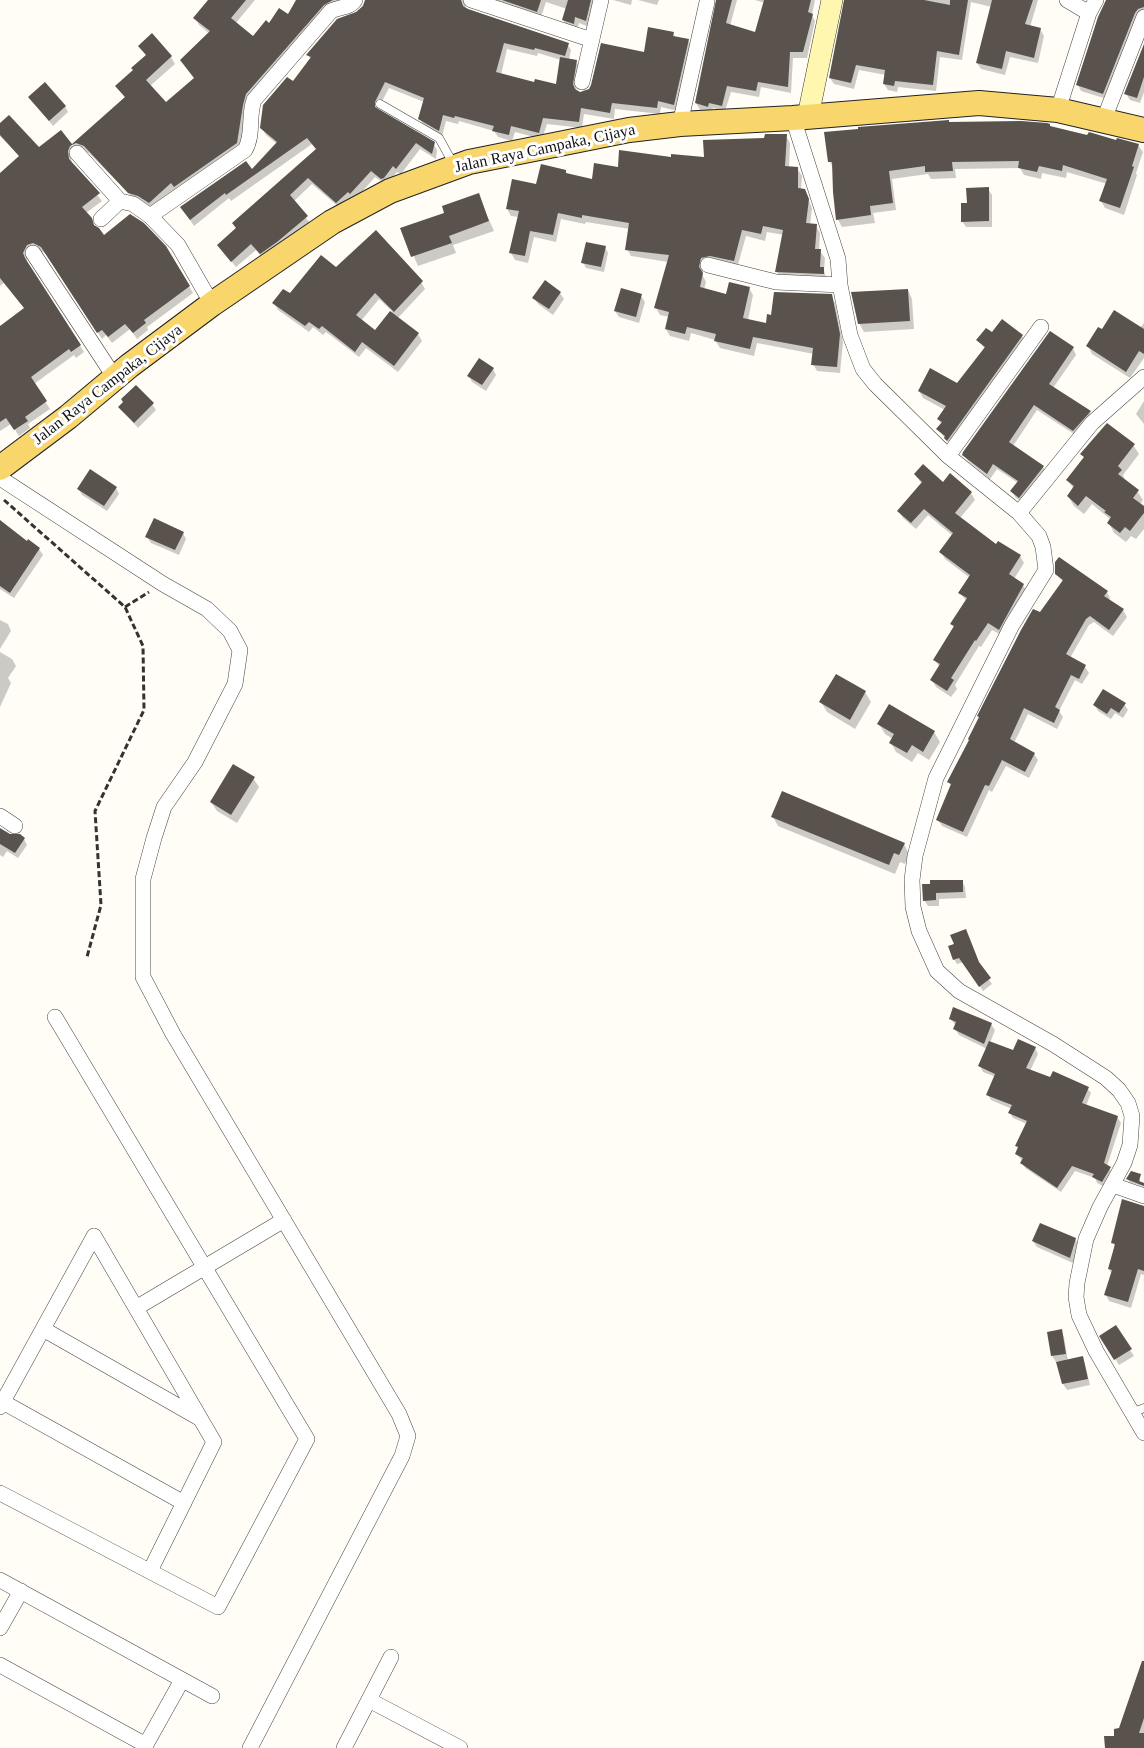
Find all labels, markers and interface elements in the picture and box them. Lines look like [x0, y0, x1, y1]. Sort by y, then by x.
street label: Jalan Raya Campaka, Cijaya [453, 120, 637, 178]
street label: Jalan Raya Campaka, Cijaya [30, 321, 186, 449]

